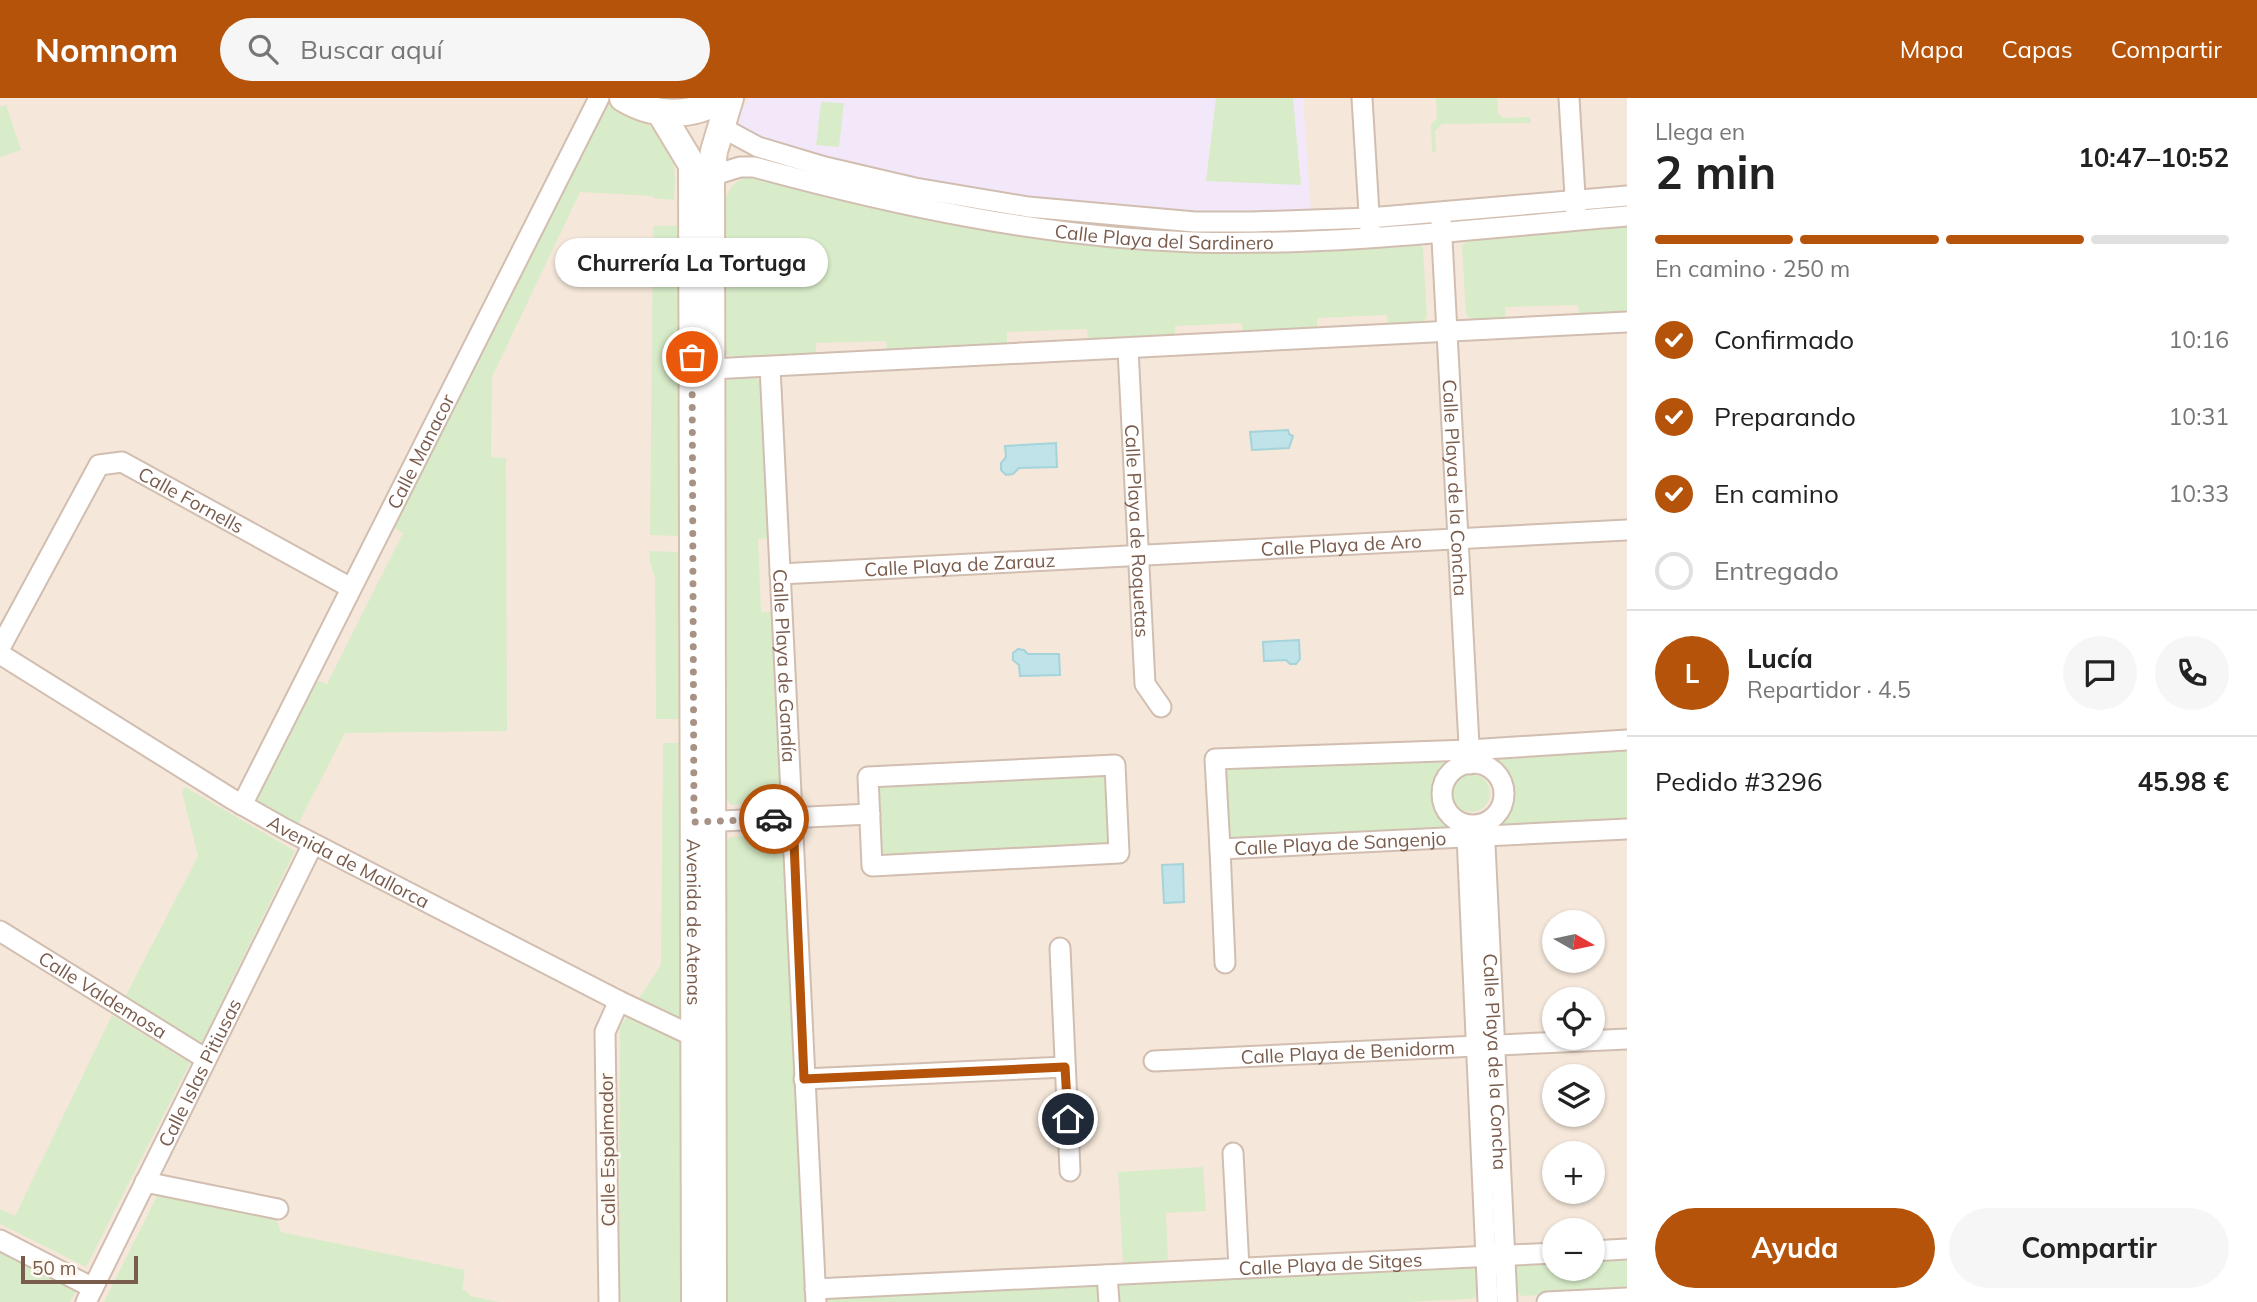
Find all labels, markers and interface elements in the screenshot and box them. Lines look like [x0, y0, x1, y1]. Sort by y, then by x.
search box [220, 18, 710, 81]
text: Nomnom [35, 29, 178, 70]
icon: search [244, 30, 282, 68]
text: Buscar aquí [300, 33, 443, 66]
text: Mapa [1900, 34, 1964, 64]
text: Capas [2002, 34, 2073, 64]
text: Compartir [2111, 34, 2222, 64]
text: Llega en [1655, 117, 1745, 146]
text: 10:47–10:52 [2078, 141, 2229, 174]
text: 2 min [1655, 143, 1776, 201]
street label: Calle Playa del Sardinero [1053, 219, 1274, 255]
callout: Churrería La Tortuga [556, 238, 828, 287]
text: Churrería La Tortuga [577, 248, 806, 277]
text: En camino · 250 m [1655, 254, 1850, 283]
icon: check [1655, 321, 1693, 359]
text: Confirmado [1714, 323, 1854, 356]
text: 10:16 [2169, 325, 2229, 354]
pin [662, 327, 722, 387]
icon: bag [673, 338, 711, 376]
street label: Calle Playa de la Concha [1438, 379, 1473, 597]
street label: Calle Manacor [381, 390, 460, 513]
icon: check [1655, 398, 1693, 436]
text: Preparando [1714, 400, 1856, 433]
text: 10:31 [2169, 402, 2229, 431]
street label: Calle Playa de Roquetas [1120, 423, 1155, 638]
street label: Calle Fornells [134, 461, 248, 539]
icon: check [1655, 475, 1693, 513]
text: En camino [1714, 477, 1839, 510]
text: 10:33 [2169, 479, 2229, 508]
street label: Calle Playa de Aro [1260, 529, 1422, 561]
street label: Calle Playa de Zarauz [864, 548, 1056, 582]
text: Entregado [1714, 554, 1839, 587]
street label: Calle Playa de Gandía [768, 568, 801, 763]
button: chat [2063, 636, 2137, 710]
button: phone [2155, 636, 2229, 710]
text: Lucía [1747, 642, 1813, 675]
text: L [1685, 657, 1699, 690]
text: Repartidor · 4.5 [1747, 675, 1911, 704]
text: Pedido #3296 [1655, 765, 1823, 798]
text: 45.98 € [2137, 765, 2229, 798]
courier [739, 784, 809, 854]
icon: car [755, 800, 793, 838]
street label: Avenida de Mallorca [263, 810, 434, 913]
street label: Calle Playa de Sangenjo [1234, 826, 1447, 860]
street label: Avenida de Atenas [682, 839, 706, 1005]
north arrow [1542, 910, 1605, 973]
map controls [1542, 910, 1605, 1281]
street label: Calle Valdemosa [34, 946, 171, 1044]
street label: Calle Playa de la Concha [1478, 953, 1513, 1171]
button: locate [1542, 987, 1605, 1050]
street label: Calle Islas Pitiusas [153, 994, 247, 1151]
street label: Calle Playa de Benidorm [1240, 1035, 1455, 1069]
button: layers [1542, 1064, 1605, 1127]
street label: Calle Espalmador [594, 1073, 620, 1227]
pin [1038, 1089, 1098, 1149]
icon: home [1049, 1100, 1087, 1138]
button: + [1542, 1141, 1605, 1204]
button: Ayuda [1655, 1208, 1935, 1288]
button: Compartir [1949, 1208, 2229, 1288]
button: − [1542, 1218, 1605, 1281]
street label: Calle Playa de Sitges [1238, 1247, 1423, 1280]
scale bar [21, 1253, 138, 1285]
text: 50 m [32, 1256, 76, 1280]

